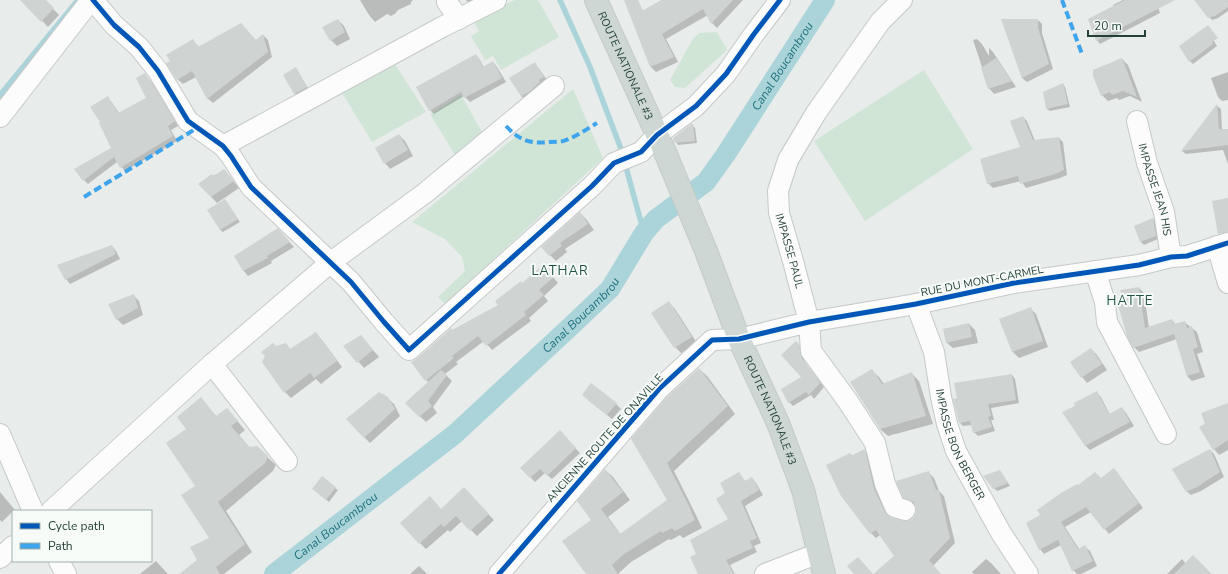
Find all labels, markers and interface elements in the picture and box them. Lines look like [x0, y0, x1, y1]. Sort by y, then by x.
street label: ROUTE NATIONALE #3 [595, 9, 657, 122]
scale bar [1088, 12, 1145, 38]
text: 20 m [1094, 18, 1122, 34]
water label: Canal Boucambrou [748, 19, 817, 114]
street label: IMPASSE JEAN HIS [1135, 142, 1175, 237]
street label: IMPASSE PAUL [772, 212, 807, 290]
district label: LATHAR [531, 262, 589, 280]
street label: RUE DU MONT-CARMEL [919, 262, 1045, 300]
water label: Canal Boucambrou [539, 274, 623, 357]
district label: HATTE [1107, 292, 1153, 310]
street label: ROUTE NATIONALE #3 [740, 353, 800, 467]
street label: ANCIENNE ROUTE DE ONAVILLE [543, 371, 667, 505]
street label: IMPASSE BON BERGER [932, 388, 989, 503]
water label: Canal Boucambrou [290, 488, 381, 564]
legend [12, 510, 152, 562]
text: Cycle path [48, 518, 105, 534]
text: Path [48, 538, 73, 554]

